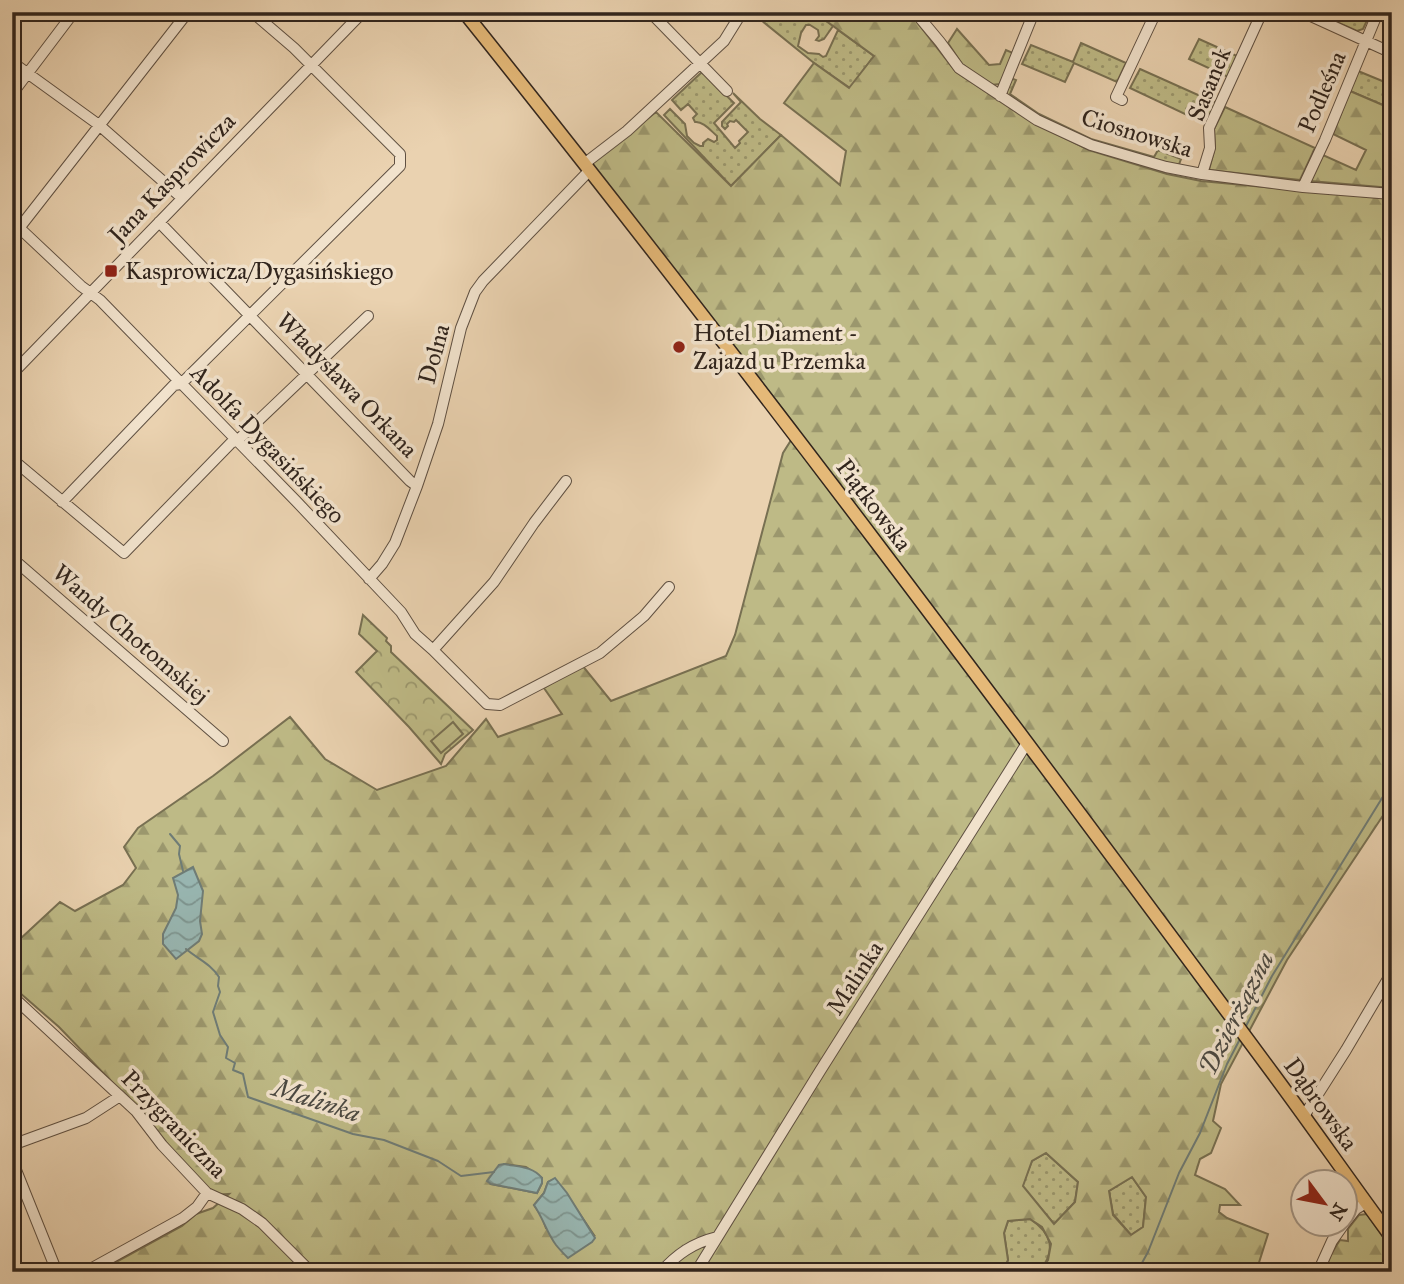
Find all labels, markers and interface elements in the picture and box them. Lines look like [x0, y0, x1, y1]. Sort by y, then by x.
street label: Sasanek [1181, 42, 1238, 125]
street label: Podleśna [1291, 46, 1353, 137]
street label: Ciosnowska [1078, 102, 1197, 164]
street label: Jana Kasprowicza [100, 106, 242, 252]
place label: Kasprowicza/Dygasińskiego [125, 256, 394, 286]
marker: Kasprowicza/Dygasińskiego [103, 263, 119, 279]
street label: Władysława Orkana [270, 306, 425, 465]
place label: Hotel Diament - Zajazd u Przemka [693, 318, 866, 376]
street label: Dolna [412, 320, 457, 387]
marker: Hotel Diament - Zajazd u Przemka [671, 339, 687, 355]
street label: Adolfa Dygasińskiego [184, 357, 352, 530]
street label: Piątkowska [830, 453, 919, 558]
street label: Wandy Chotomskiej [46, 558, 216, 710]
street label: Malinka [820, 935, 890, 1021]
water label: Dzierżązna [1191, 946, 1281, 1080]
street label: Dąbrowska [1277, 1052, 1365, 1157]
street label: Przygraniczna [115, 1064, 234, 1185]
water label: Malinka [267, 1070, 365, 1129]
north arrow [1288, 1168, 1358, 1238]
text: N [1324, 1199, 1352, 1225]

